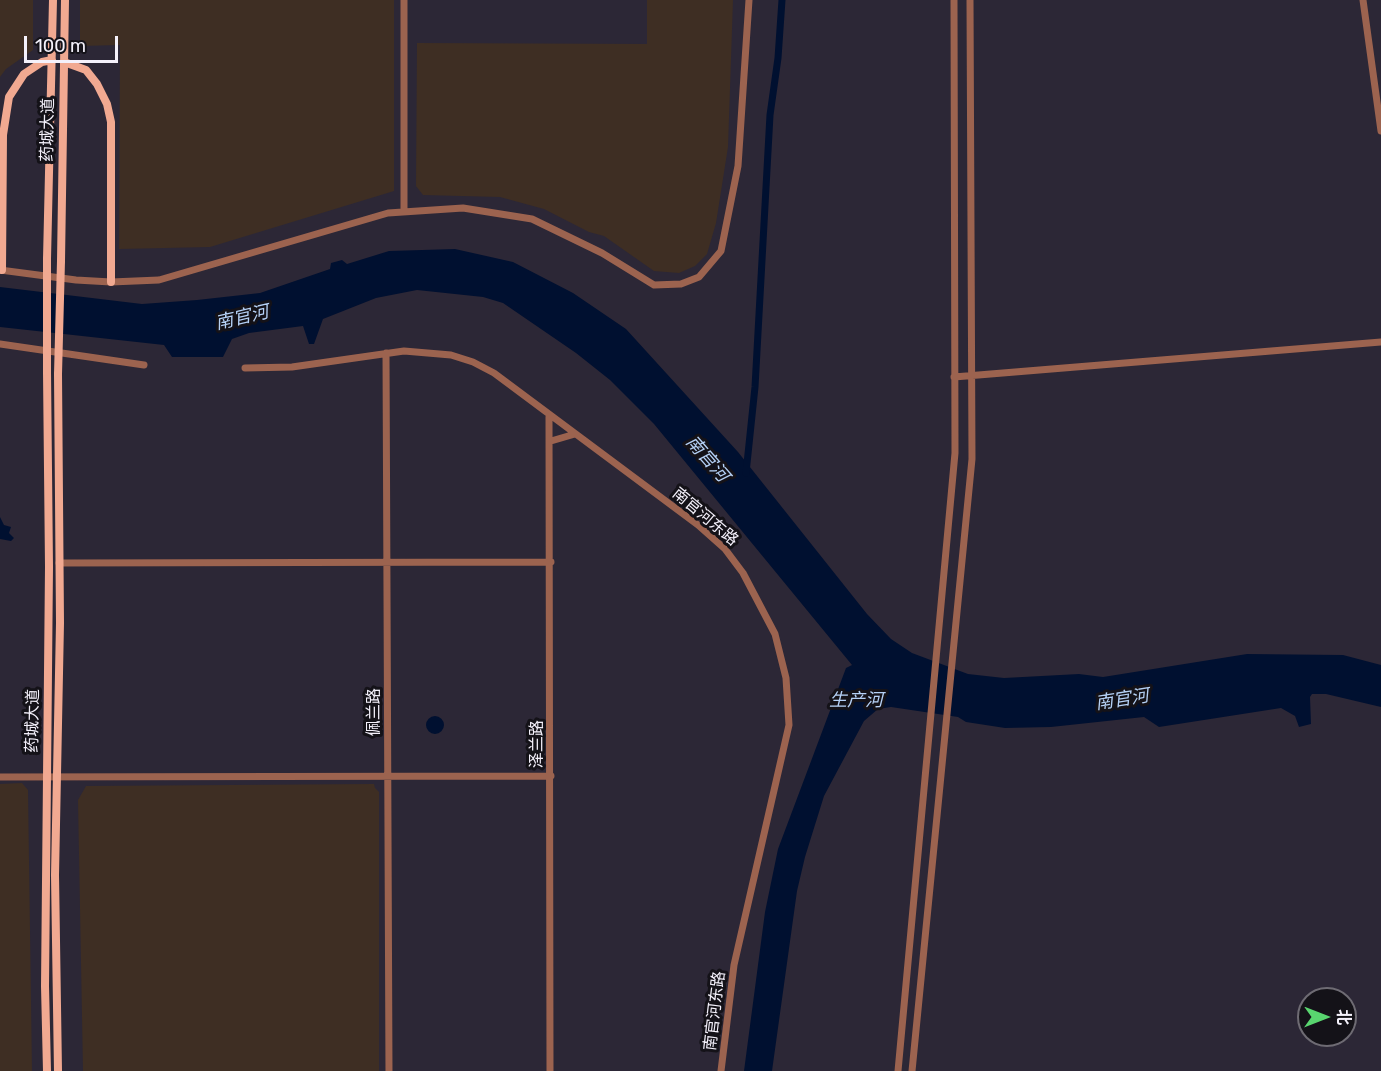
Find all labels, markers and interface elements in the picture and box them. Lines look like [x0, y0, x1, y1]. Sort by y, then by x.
scale bar [27, 24, 122, 62]
text: 100 m [35, 35, 86, 57]
street label: 药城大道 [38, 98, 58, 162]
water label: 南官河 [213, 301, 271, 335]
water label: 南官河 [681, 432, 733, 486]
street label: 南官河东路 [668, 484, 742, 550]
water label: 南官河 [1094, 685, 1150, 715]
street label: 佩兰路 [364, 688, 384, 736]
street label: 药城大道 [23, 689, 43, 753]
water label: 生产河 [829, 690, 883, 712]
street label: 泽兰路 [527, 720, 547, 768]
street label: 南官河东路 [701, 970, 729, 1052]
north arrow [1297, 987, 1357, 1047]
text: 北 [1334, 1009, 1353, 1025]

